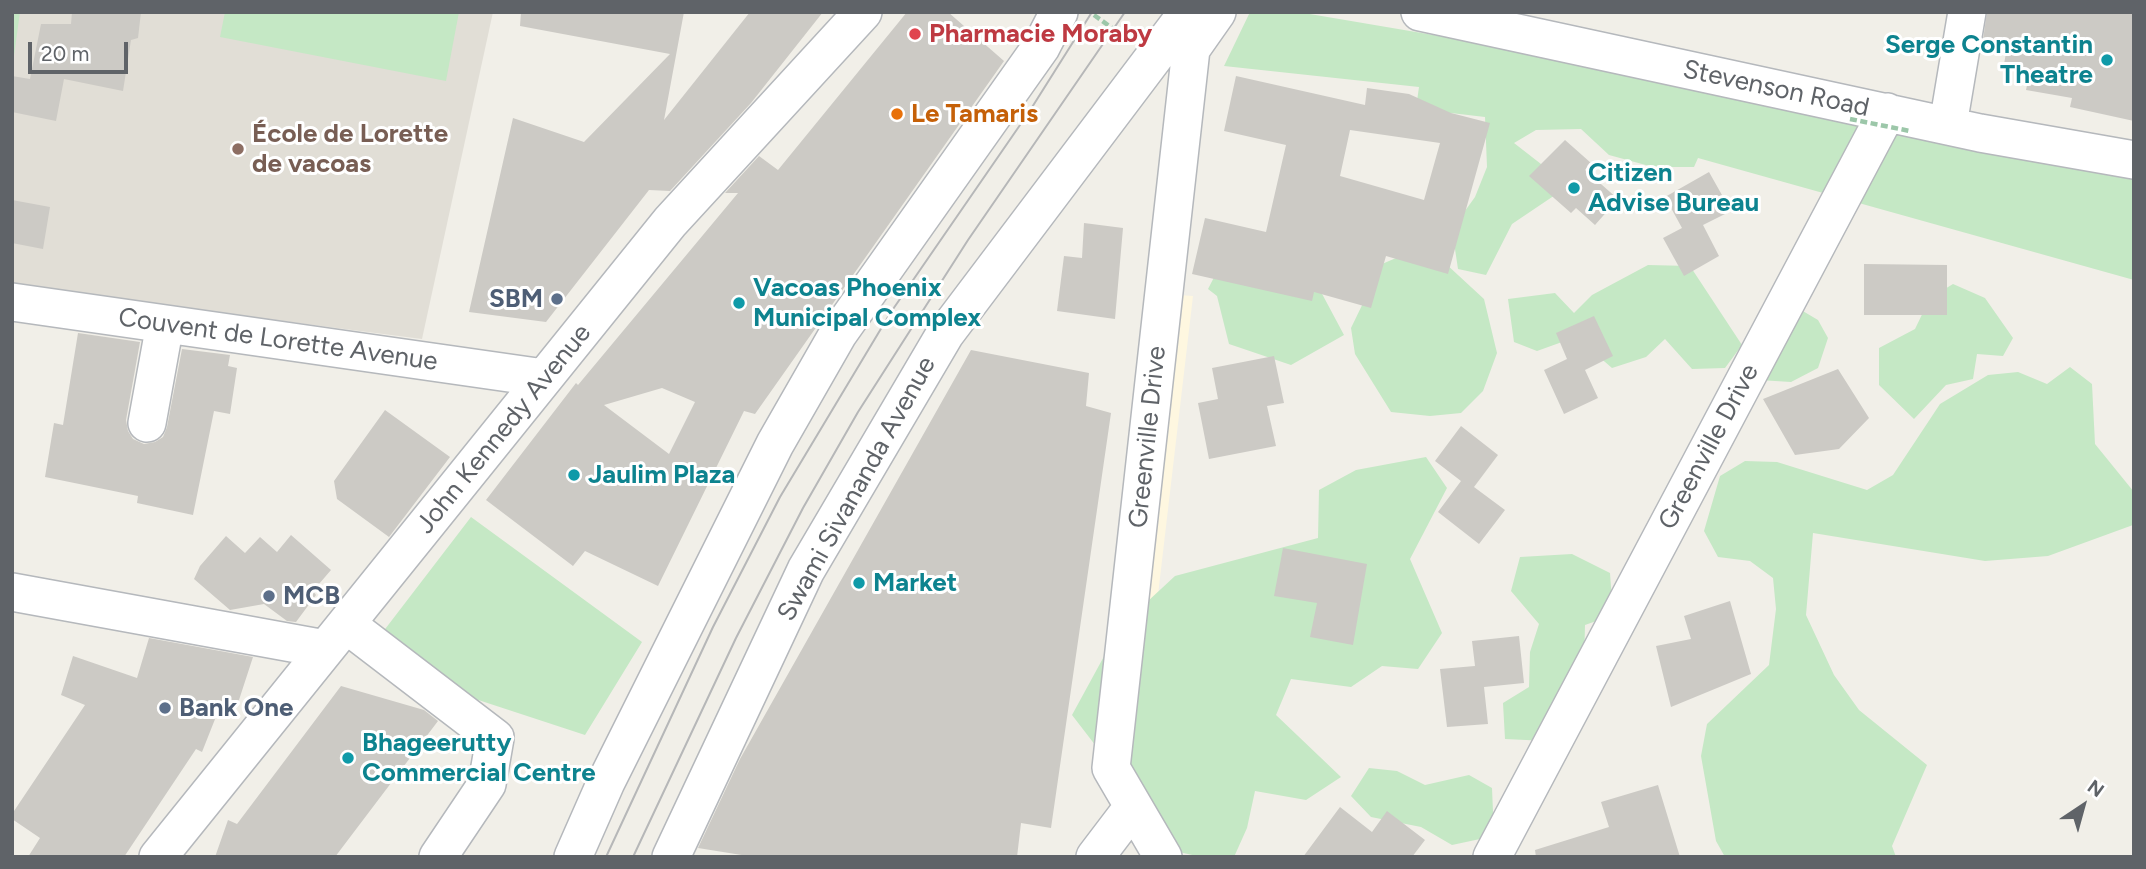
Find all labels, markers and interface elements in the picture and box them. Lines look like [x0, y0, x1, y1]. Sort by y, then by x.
place label: Pharmacie Moraby [929, 18, 1152, 50]
marker: Pharmacie Moraby [907, 26, 923, 42]
scale bar [32, 28, 131, 72]
place label: Serge Constantin Theatre [1885, 29, 2093, 90]
text: 20 m [41, 41, 89, 66]
marker: Serge Constantin Theatre [2099, 52, 2115, 68]
street label: Stevenson Road [1680, 54, 1872, 124]
place label: Le Tamaris [911, 98, 1038, 130]
marker: Le Tamaris [889, 106, 905, 122]
place label: École de Lorette de vacoas [252, 118, 448, 180]
marker: École de Lorette de vacoas [230, 141, 246, 157]
place label: Citizen Advise Bureau [1588, 157, 1759, 218]
marker: Citizen Advise Bureau [1566, 180, 1582, 196]
place label: Vacoas Phoenix Municipal Complex [753, 272, 981, 334]
place label: SBM [489, 283, 543, 315]
marker: SBM [549, 291, 565, 307]
marker: Vacoas Phoenix Municipal Complex [731, 295, 747, 311]
street label: Couvent de Lorette Avenue [116, 302, 440, 378]
street label: John Kennedy Avenue [410, 318, 598, 540]
street label: Greenville Drive [1123, 344, 1173, 530]
street label: Swami Sivananda Avenue [771, 351, 943, 627]
street label: Greenville Drive [1652, 359, 1766, 535]
place label: Jaulim Plaza [588, 459, 735, 491]
marker: Jaulim Plaza [566, 467, 582, 483]
place label: Market [873, 567, 957, 599]
marker: Market [851, 575, 867, 591]
place label: MCB [283, 580, 340, 612]
marker: MCB [261, 588, 277, 604]
place label: Bank One [179, 692, 293, 724]
marker: Bank One [157, 700, 173, 716]
place label: Bhageerutty Commercial Centre [362, 727, 596, 788]
marker: Bhageerutty Commercial Centre [340, 750, 356, 766]
north arrow [2048, 771, 2118, 841]
text: N [2083, 775, 2108, 802]

